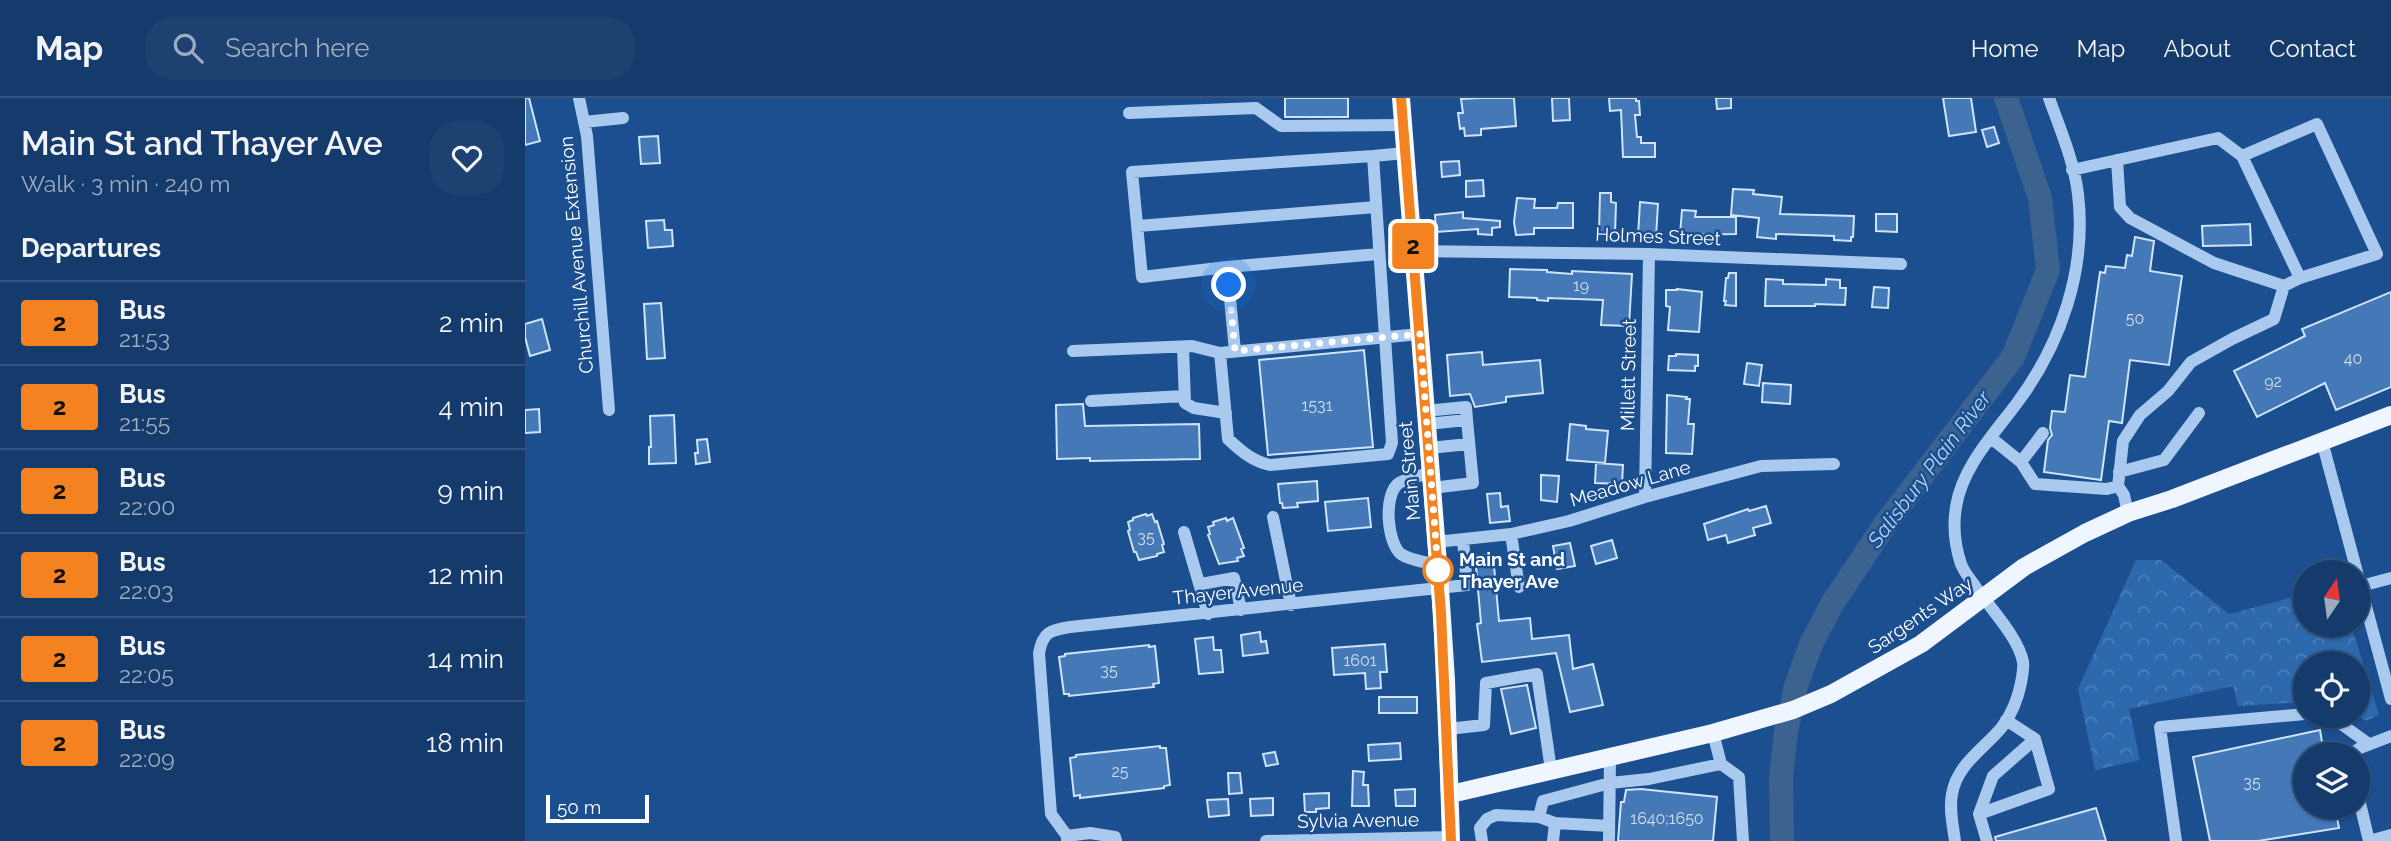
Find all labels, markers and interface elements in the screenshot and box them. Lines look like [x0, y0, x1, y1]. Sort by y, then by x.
search box [145, 17, 635, 80]
text: Map [35, 29, 103, 68]
icon: search [169, 29, 207, 67]
text: Search here [225, 33, 370, 63]
text: Home [1971, 34, 2039, 63]
text: Map [2077, 34, 2125, 63]
text: About [2163, 34, 2231, 63]
text: Contact [2269, 34, 2356, 63]
button: heart [430, 121, 504, 195]
text: Main St and Thayer Ave [21, 124, 383, 163]
street label: Churchill Avenue Extension [555, 135, 597, 375]
text: Walk · 3 min · 240 m [21, 170, 230, 197]
line badge: 2 [1390, 223, 1436, 269]
street label: Holmes Street [1595, 223, 1722, 249]
text: 2 [1406, 231, 1420, 260]
text: Departures [21, 233, 161, 263]
your location [1211, 267, 1246, 302]
house number: 19 [1573, 276, 1589, 295]
text: Bus [119, 295, 166, 325]
text: 2 [53, 308, 66, 337]
text: 2 min [439, 308, 504, 338]
house number: 50 [2126, 309, 2144, 328]
street label: Millett Street [1616, 318, 1640, 431]
text: 21:53 [119, 325, 170, 352]
house number: 40 [2344, 349, 2362, 368]
house number: 92 [2264, 372, 2282, 391]
text: Bus [119, 379, 166, 409]
water label: Salisbury Plain River [1861, 385, 1996, 553]
text: 2 [53, 392, 66, 421]
text: 4 min [438, 392, 504, 422]
house number: 1531 [1302, 396, 1333, 415]
text: 21:55 [119, 409, 170, 436]
street label: Main Street [1394, 420, 1424, 522]
street label: Meadow Lane [1567, 455, 1693, 511]
text: Bus [119, 463, 166, 493]
text: 2 [53, 476, 66, 505]
text: 9 min [437, 476, 504, 506]
text: 22:00 [119, 493, 175, 520]
house number: 35 [1137, 528, 1155, 547]
text: Bus [119, 547, 166, 577]
place label: Main St and Thayer Ave [1459, 548, 1565, 592]
marker: Main St and Thayer Ave [1423, 555, 1453, 585]
text: 2 [53, 560, 66, 589]
text: 12 min [428, 560, 504, 590]
north arrow [2293, 560, 2369, 637]
map controls [2293, 560, 2370, 819]
street label: Sargents Way [1864, 572, 1976, 658]
street label: Thayer Avenue [1172, 573, 1304, 609]
text: 22:03 [119, 577, 174, 604]
text: Bus [119, 631, 166, 661]
text: 2 [53, 644, 66, 673]
text: 14 min [427, 644, 504, 674]
house number: 1601 [1343, 651, 1377, 670]
button: locate [2293, 651, 2370, 728]
text: 22:05 [119, 661, 174, 688]
house number: 35 [1100, 661, 1118, 680]
text: Bus [119, 715, 166, 745]
text: 2 [53, 728, 66, 757]
text: 18 min [426, 728, 504, 758]
button: layers [2293, 742, 2370, 819]
text: 22:09 [119, 745, 175, 772]
house number: 25 [1111, 762, 1129, 781]
house number: 35 [2243, 773, 2261, 792]
scale bar [546, 792, 649, 824]
text: 50 m [557, 796, 601, 818]
street label: Sylvia Avenue [1297, 808, 1419, 832]
house number: 1640;1650 [1630, 809, 1704, 828]

